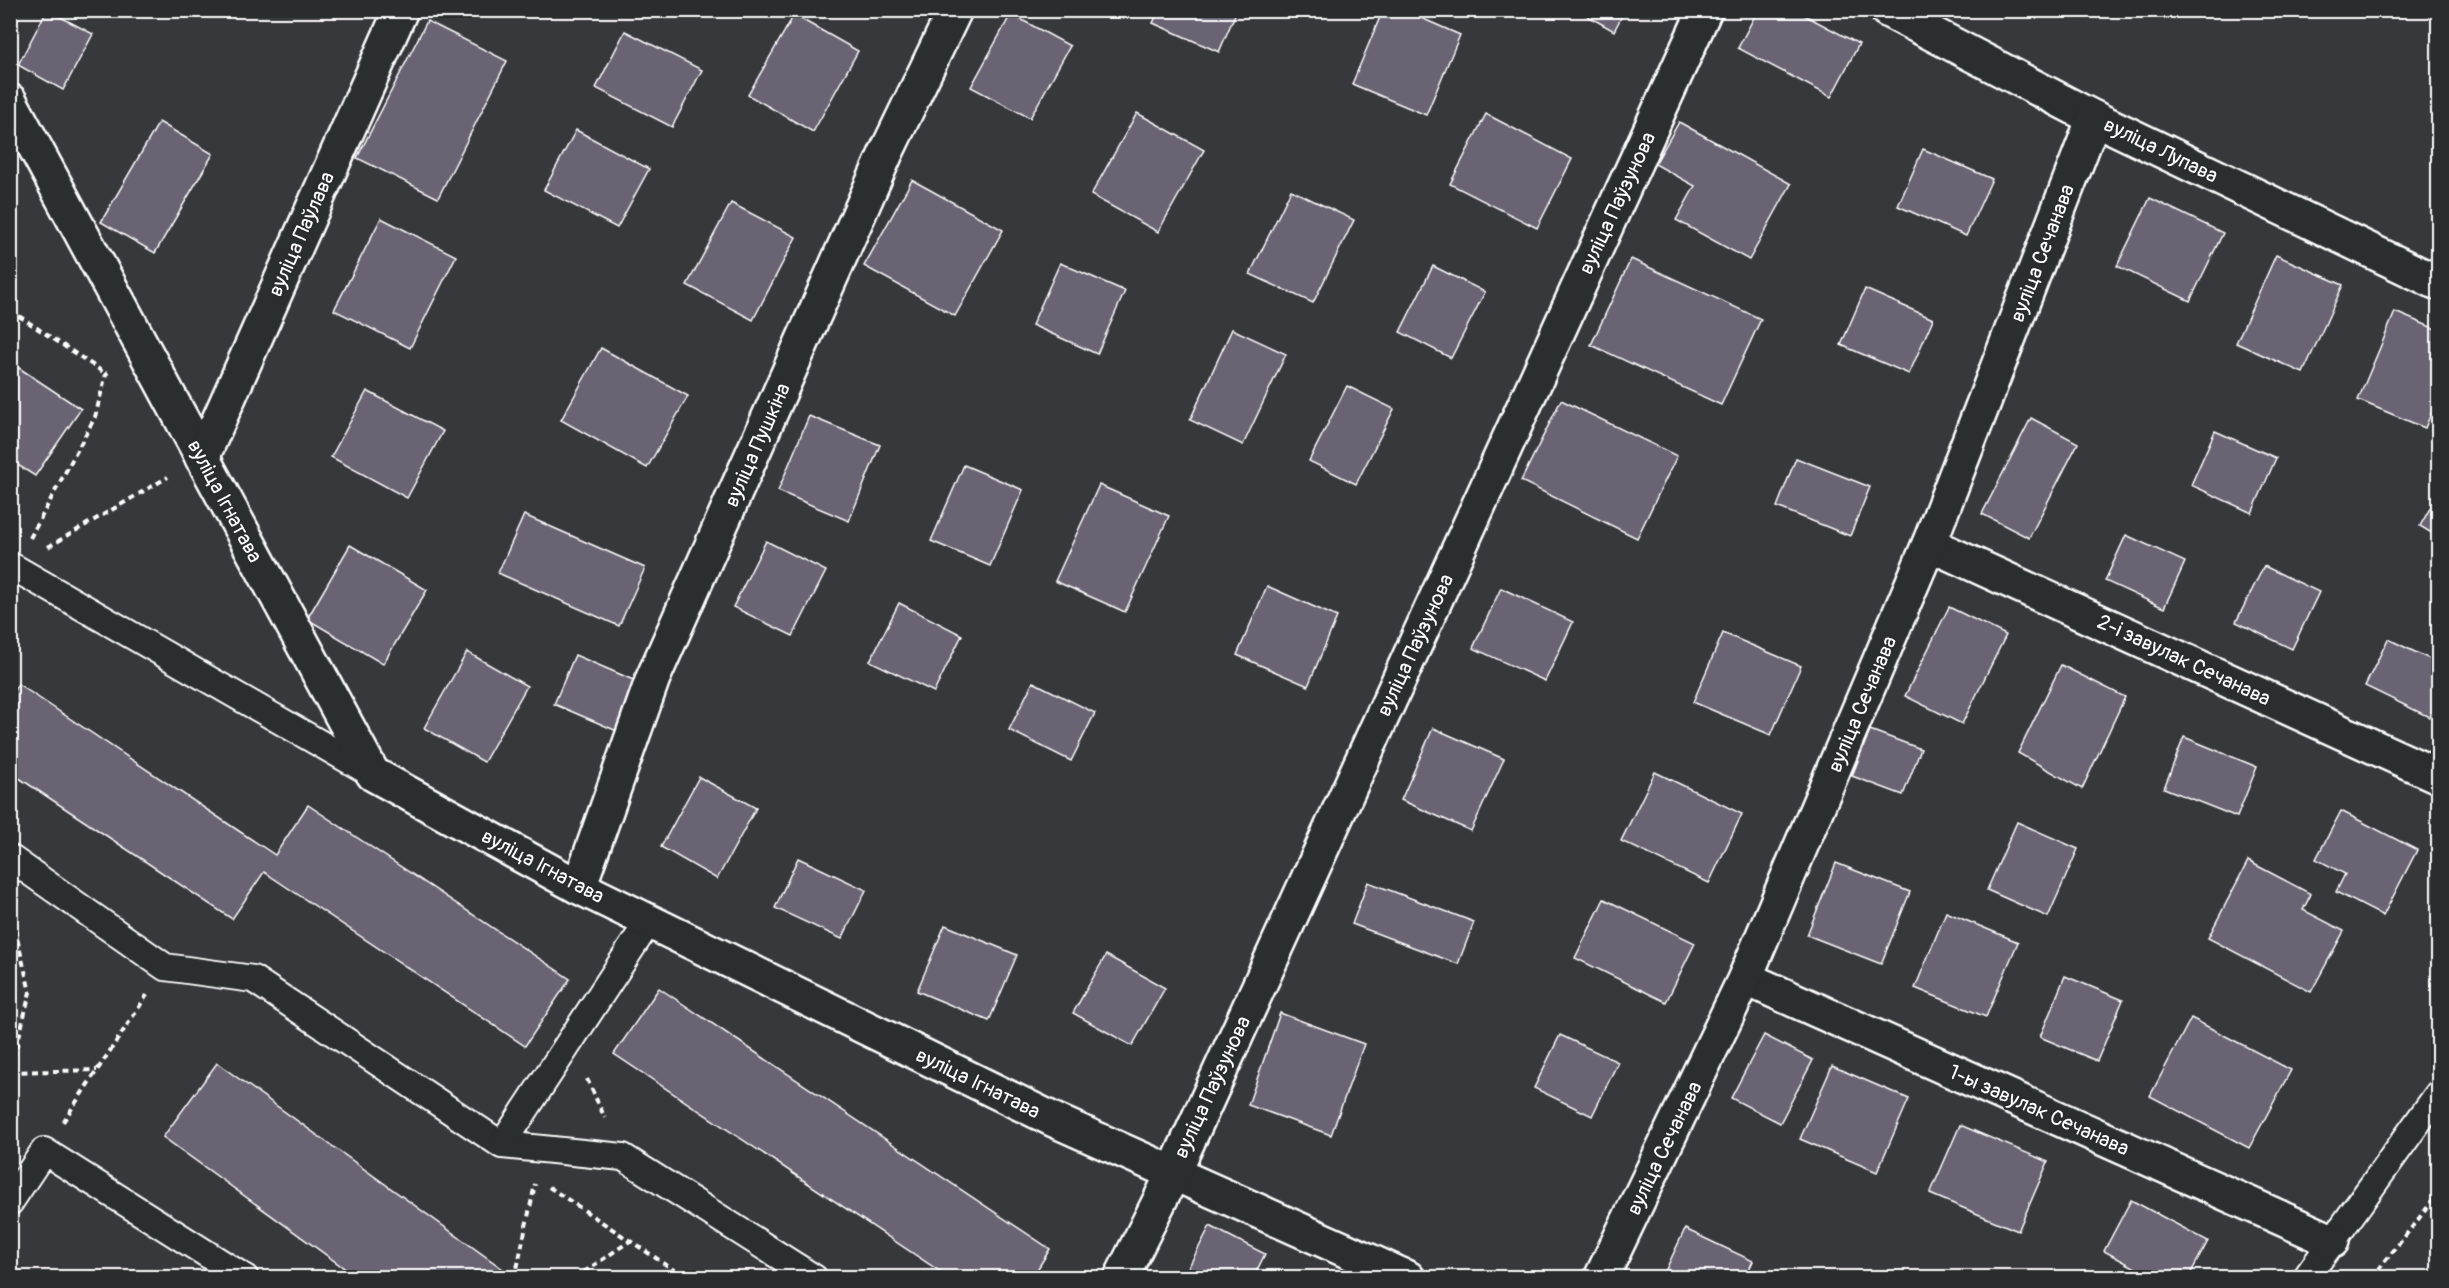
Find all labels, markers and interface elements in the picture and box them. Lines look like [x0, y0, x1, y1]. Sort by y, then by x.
street label: вуліца Лупава [2099, 111, 2222, 190]
street label: вуліца Паўзунова [1573, 128, 1662, 279]
street label: вуліца Паўлава [262, 168, 341, 301]
street label: вуліца Сечанава [2004, 180, 2081, 326]
street label: вуліца Пушкіна [718, 379, 797, 511]
street label: вуліца Ігнатава [181, 435, 268, 567]
street label: вуліца Паўзунова [1371, 570, 1460, 721]
street label: 2-і завулак Сечанава [2093, 608, 2275, 712]
street label: вуліца Сечанава [1822, 632, 1903, 776]
street label: вуліца Ігнатава [477, 823, 609, 910]
street label: вуліца Паўзунова [1168, 1012, 1257, 1163]
street label: вуліца Ігнатава [911, 1042, 1045, 1125]
street label: 1-ы завулак Сечанава [1944, 1059, 2133, 1162]
street label: вуліца Сечанава [1620, 1077, 1708, 1220]

